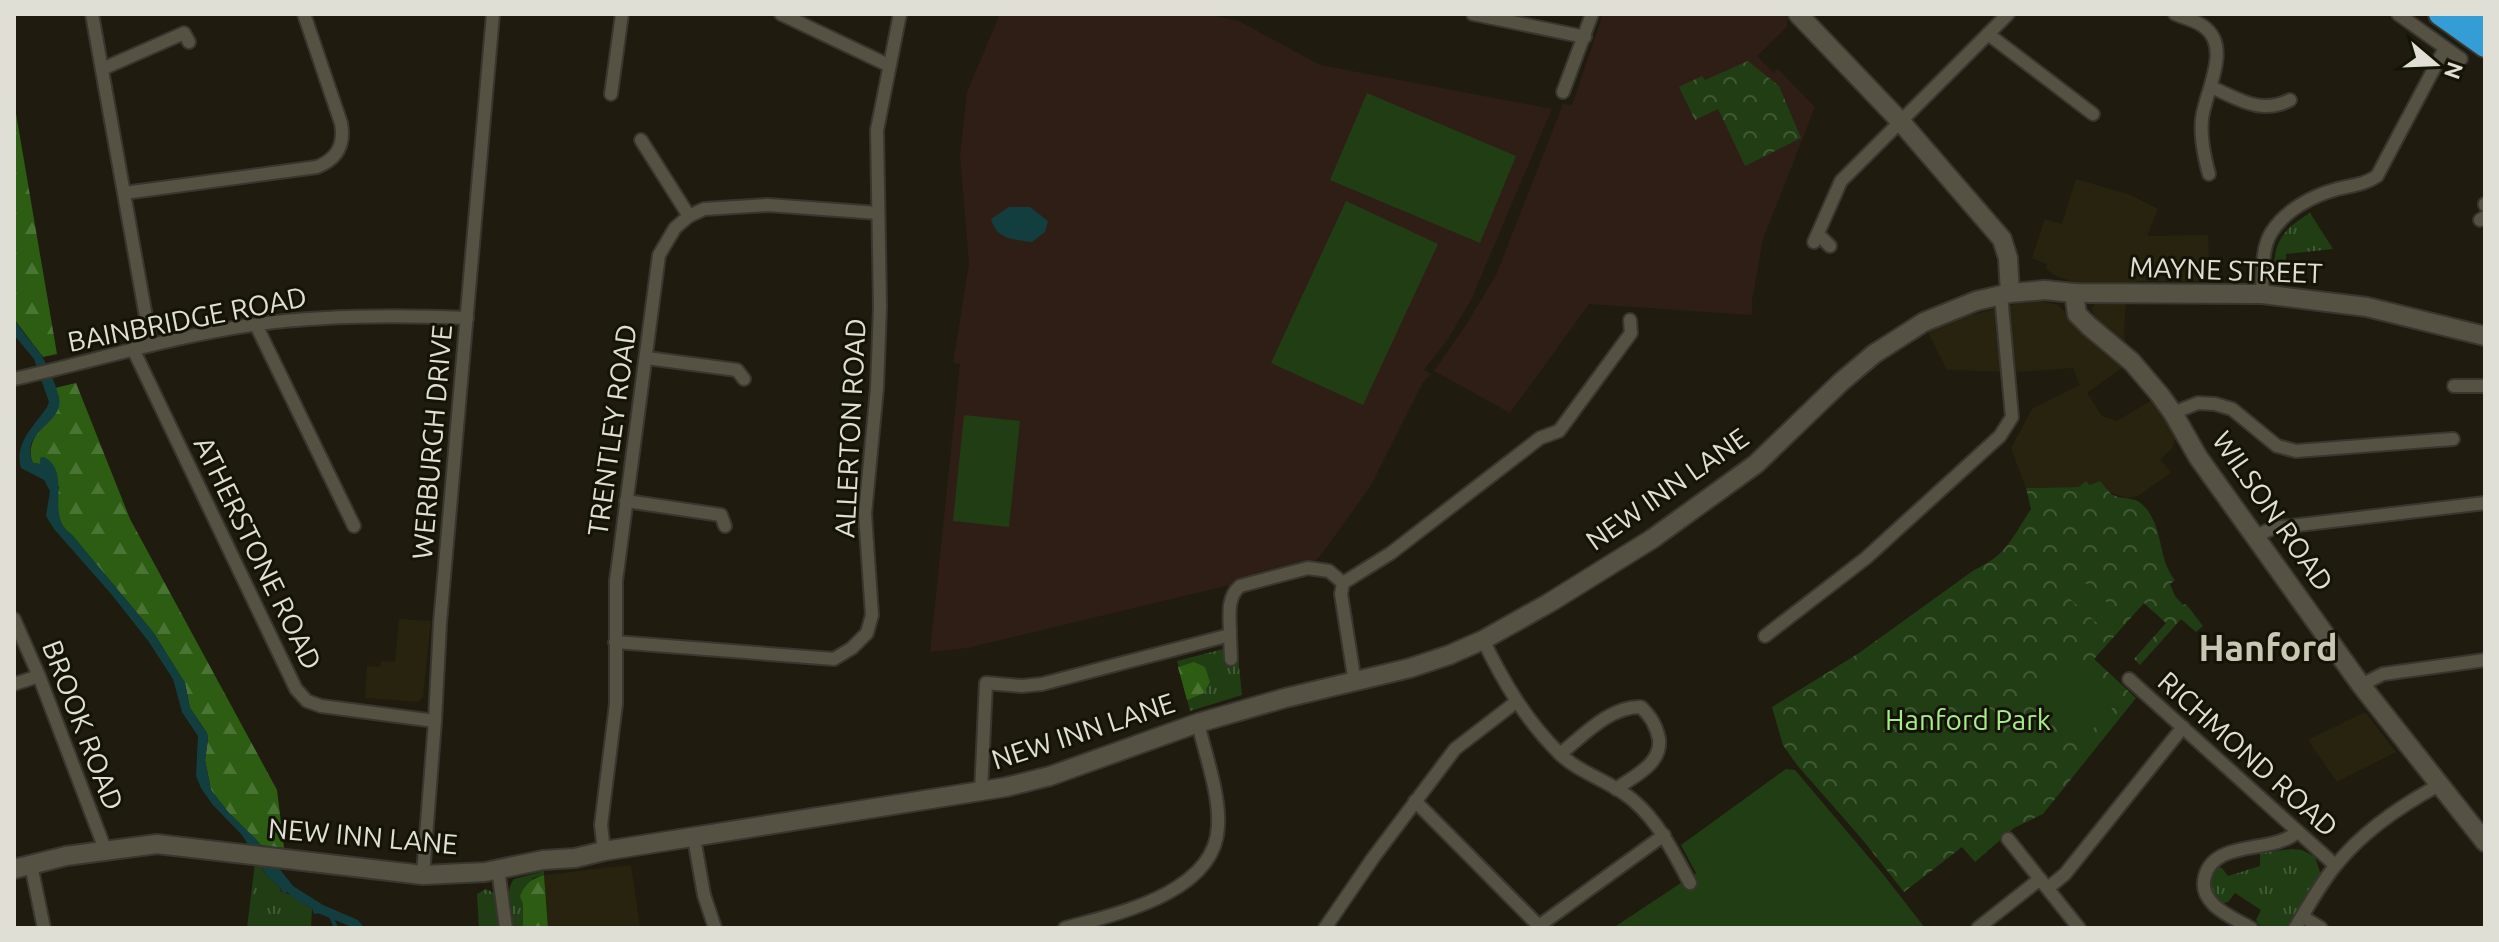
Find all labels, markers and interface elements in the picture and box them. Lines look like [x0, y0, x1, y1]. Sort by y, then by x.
north arrow [2395, 24, 2475, 104]
text: N [2440, 59, 2469, 83]
street label: MAYNE STREET [2129, 251, 2324, 288]
street label: BAINBRIDGE ROAD [65, 280, 309, 357]
street label: ALLERTON ROAD [828, 317, 871, 539]
street label: TRENTLEY ROAD [581, 322, 642, 538]
street label: WERBURGH DRIVE [406, 323, 457, 561]
street label: NEW INN LANE [1580, 421, 1754, 556]
street label: WILSON ROAD [2207, 425, 2340, 596]
street label: ATHERSTONE ROAD [189, 431, 328, 674]
district label: Hanford [2198, 627, 2338, 668]
street label: BROOK ROAD [37, 636, 130, 814]
street label: RICHMOND ROAD [2152, 665, 2344, 842]
street label: NEW INN LANE [987, 686, 1178, 775]
park label: Hanford Park [1885, 704, 2051, 735]
street label: NEW INN LANE [267, 812, 459, 859]

